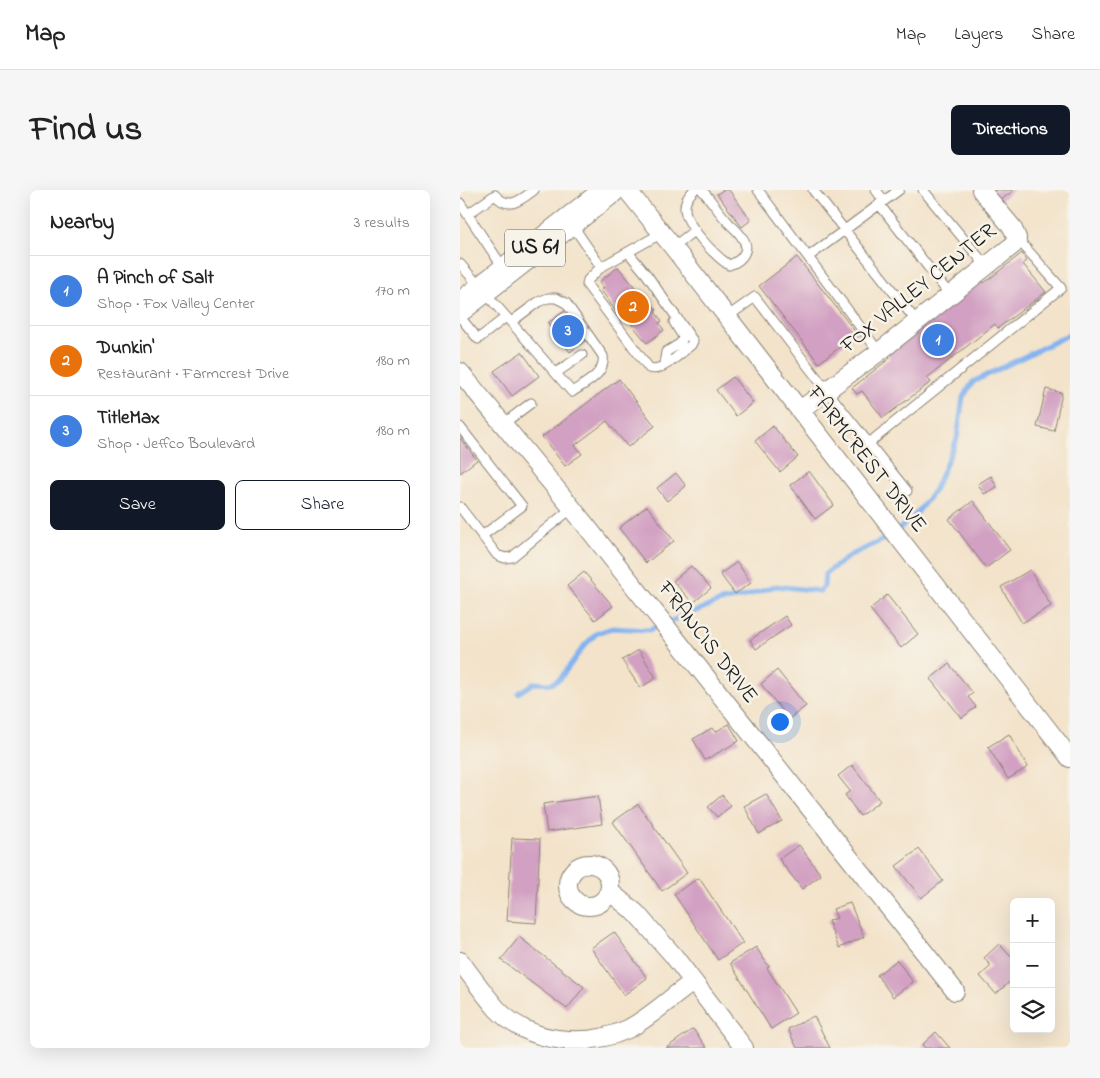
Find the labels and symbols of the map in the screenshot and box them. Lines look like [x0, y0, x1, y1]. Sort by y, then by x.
street label: FOX VALLEY CENTER [834, 216, 1004, 362]
road number: US 61 [505, 230, 565, 266]
pin: 2 [617, 288, 649, 326]
pin: 3 [552, 312, 584, 350]
pin: 1 [922, 321, 954, 359]
street label: FARMCREST DRIVE [798, 379, 934, 540]
street label: FRANCIS DRIVE [648, 574, 765, 711]
your location [767, 709, 793, 735]

